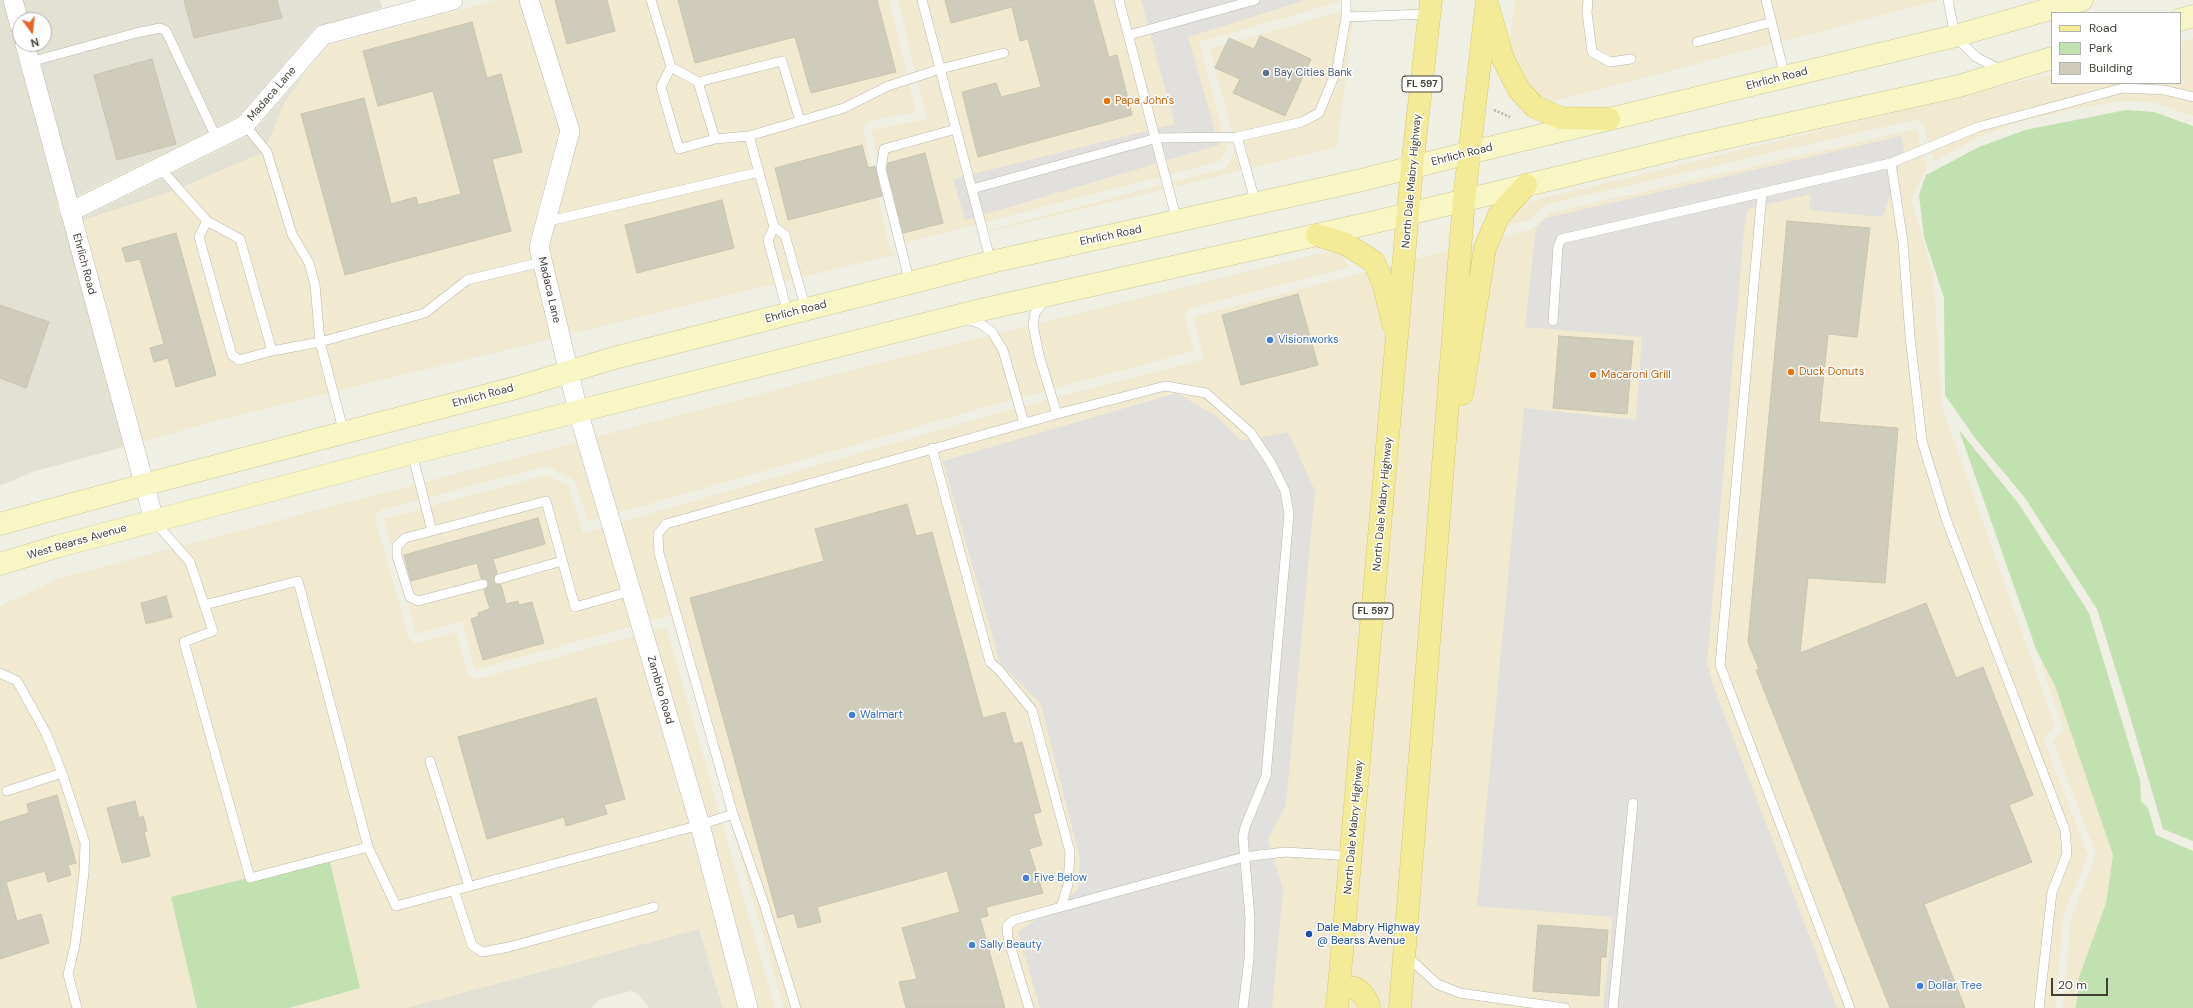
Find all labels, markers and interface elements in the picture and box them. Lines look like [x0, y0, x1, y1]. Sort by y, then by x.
north arrow [12, 12, 52, 52]
legend [2051, 12, 2181, 84]
text: Road [2089, 20, 2117, 36]
text: N [29, 35, 41, 50]
text: Park [2089, 40, 2113, 56]
text: Building [2089, 60, 2133, 76]
street label: Madaca Lane [245, 64, 299, 124]
street label: Ehrlich Road [1745, 65, 1809, 93]
place label: Bay Cities Bank [1274, 66, 1352, 80]
marker: Bay Cities Bank [1261, 68, 1271, 78]
road number: FL 597 [1402, 76, 1442, 92]
place label: Papa John's [1115, 94, 1174, 108]
marker: Papa John's [1102, 96, 1112, 106]
street label: North Dale Mabry Highway [1400, 113, 1424, 249]
street label: Ehrlich Road [1430, 141, 1494, 169]
street label: Ehrlich Road [1079, 223, 1143, 249]
street label: Ehrlich Road [69, 232, 99, 296]
street label: Madaca Lane [535, 256, 563, 324]
street label: Ehrlich Road [764, 298, 828, 326]
place label: Visionworks [1278, 333, 1339, 347]
marker: Visionworks [1265, 335, 1275, 345]
place label: Duck Donuts [1799, 365, 1864, 379]
marker: Duck Donuts [1786, 367, 1796, 377]
place label: Macaroni Grill [1601, 368, 1671, 382]
marker: Macaroni Grill [1588, 370, 1598, 380]
street label: Ehrlich Road [451, 381, 515, 411]
street label: North Dale Mabry Highway [1371, 436, 1395, 572]
street label: West Bearss Avenue [26, 521, 128, 563]
road number: FL 597 [1353, 603, 1393, 619]
street label: Zambito Road [644, 654, 676, 726]
place label: Walmart [860, 708, 903, 722]
marker: Walmart [847, 710, 857, 720]
street label: North Dale Mabry Highway [1342, 759, 1366, 895]
place label: Five Below [1034, 871, 1087, 885]
marker: Five Below [1021, 873, 1031, 883]
place label: Dale Mabry Highway @ Bearss Avenue [1317, 921, 1420, 947]
marker: Dale Mabry Highway @ Bearss Avenue [1304, 929, 1314, 939]
place label: Sally Beauty [980, 938, 1042, 952]
marker: Sally Beauty [967, 940, 977, 950]
scale bar [2053, 970, 2110, 996]
text: 20 m [2058, 977, 2087, 993]
place label: Dollar Tree [1928, 979, 1982, 993]
marker: Dollar Tree [1915, 981, 1925, 991]

